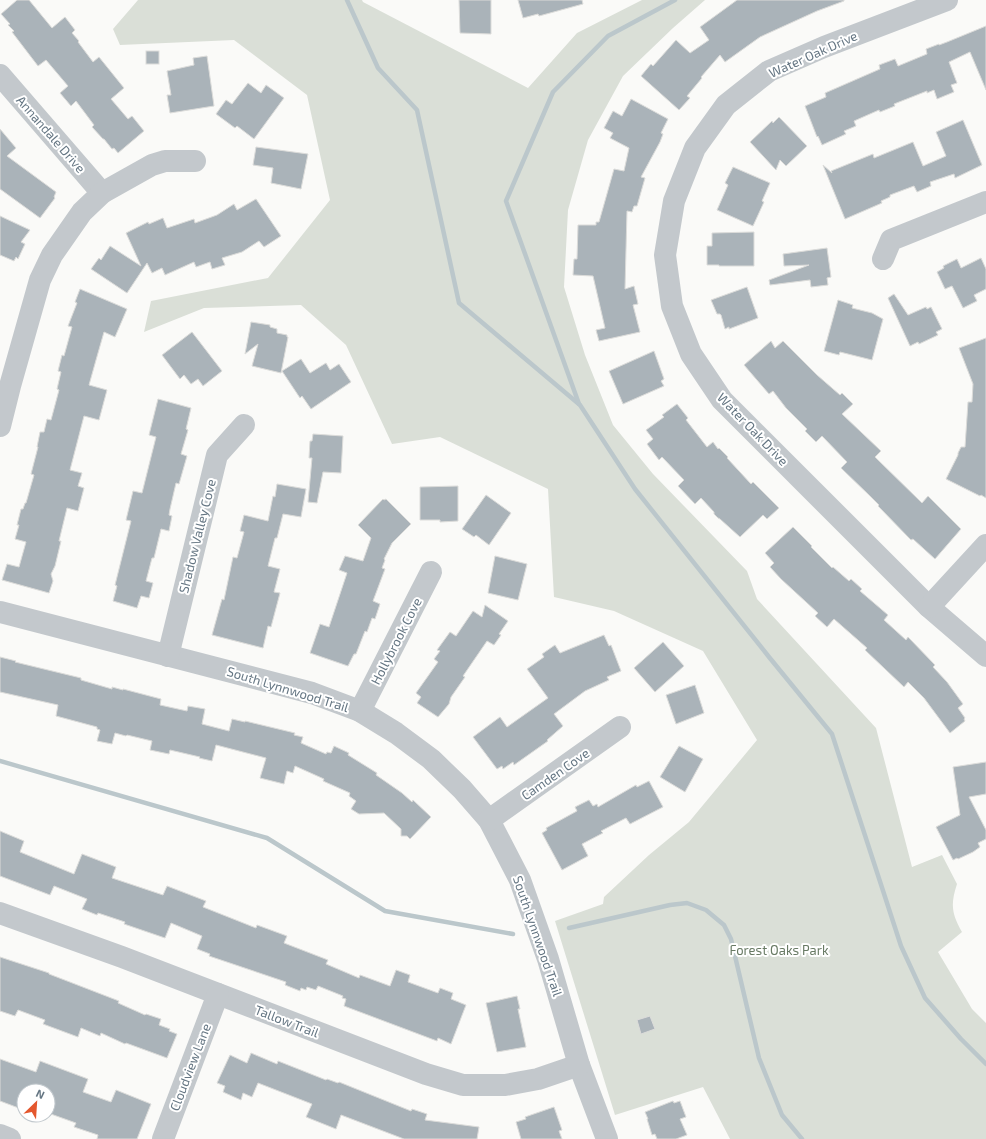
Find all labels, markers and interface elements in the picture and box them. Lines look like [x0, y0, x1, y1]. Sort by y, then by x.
street label: Water Oak Drive [766, 27, 860, 81]
street label: Annandale Drive [13, 92, 89, 176]
street label: Water Oak Drive [714, 389, 792, 469]
street label: Shadow Valley Cove [175, 477, 219, 595]
street label: Hollybrook Cove [367, 595, 425, 687]
street label: South Lynnwood Trail [225, 663, 351, 715]
street label: Camden Cove [518, 745, 592, 803]
street label: South Lynnwood Trail [510, 874, 566, 999]
park label: Forest Oaks Park [729, 942, 829, 958]
street label: Tallow Trail [253, 1001, 321, 1041]
street label: Cloudview Lane [166, 1021, 214, 1113]
north arrow [16, 1083, 56, 1123]
text: N [34, 1086, 47, 1101]

